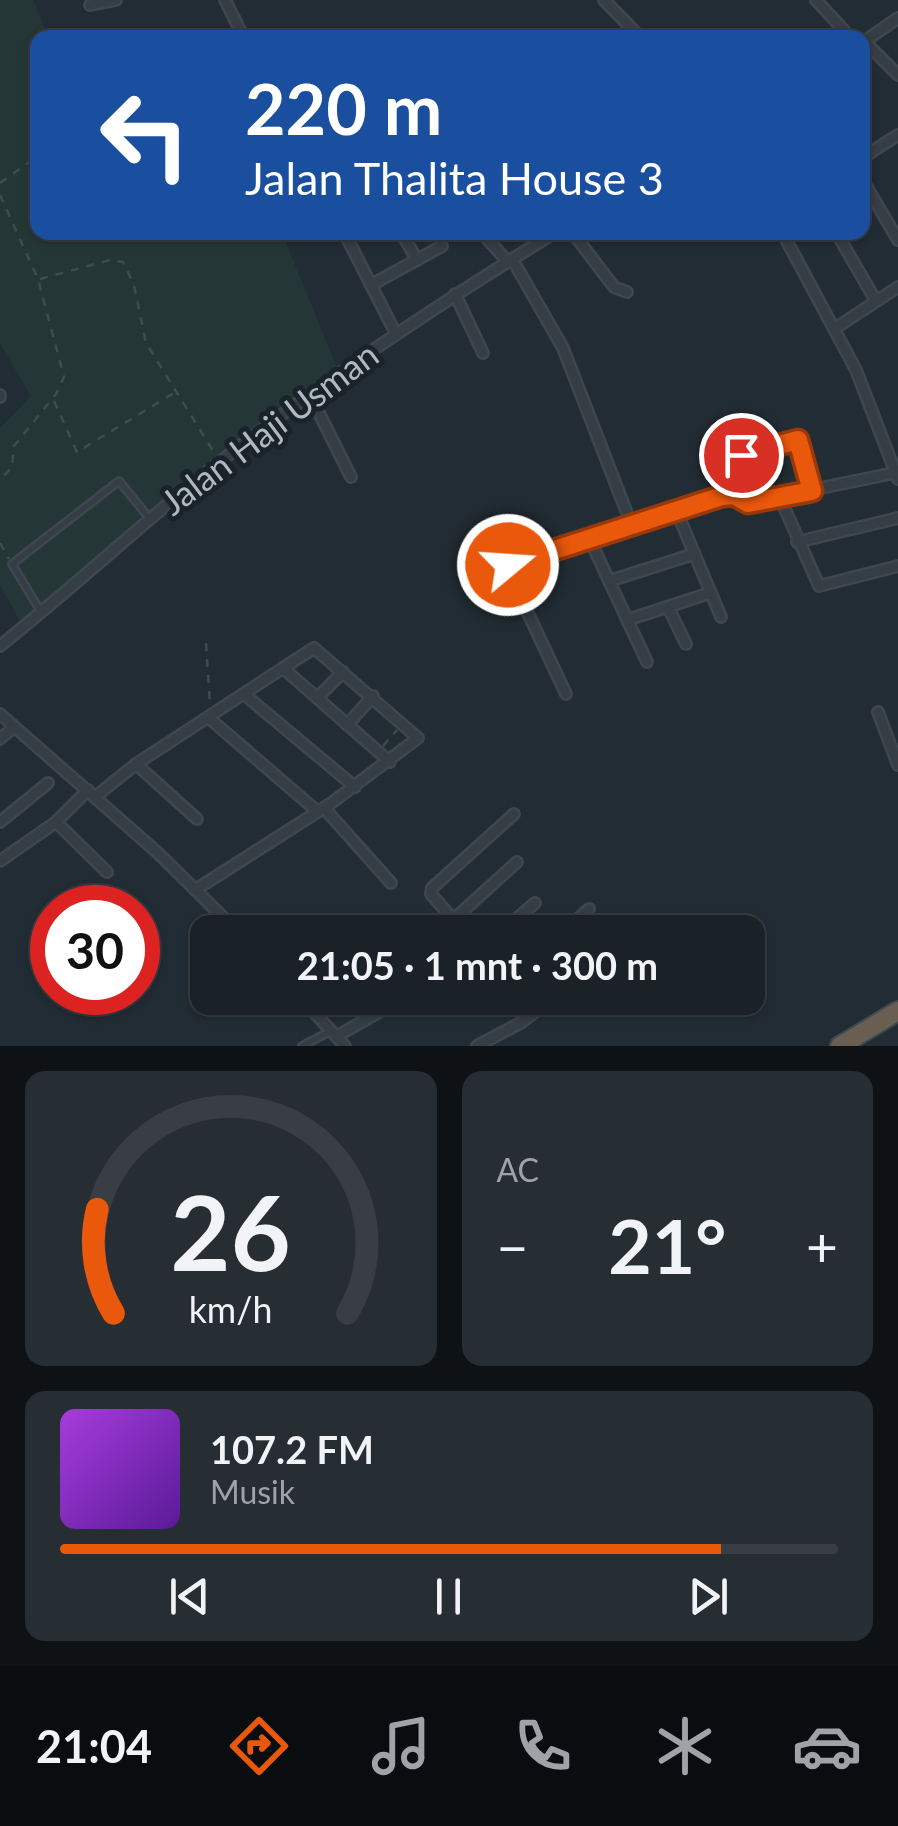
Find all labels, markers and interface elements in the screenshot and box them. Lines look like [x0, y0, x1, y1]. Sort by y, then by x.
text: 220 m [245, 66, 442, 150]
icon: left [80, 70, 210, 200]
text: Jalan Thalita House 3 [245, 151, 664, 205]
street label: Jalan Haji Usman [152, 332, 386, 523]
pin [699, 413, 784, 498]
icon: arrive [714, 428, 769, 483]
position arrow [456, 513, 560, 617]
speed limit sign: 30 [30, 885, 160, 1015]
text: 21:05 · 1 mnt · 300 m [297, 942, 658, 988]
text: AC [497, 1150, 539, 1189]
text: 26 [170, 1168, 291, 1293]
text: 21° [608, 1200, 726, 1290]
text: − [497, 1213, 528, 1279]
text: + [806, 1213, 838, 1279]
text: km/h [189, 1288, 273, 1331]
text: 107.2 FM [210, 1426, 374, 1472]
text: Musik [210, 1472, 295, 1511]
icon: previous [162, 1569, 217, 1624]
icon: pause [421, 1569, 476, 1624]
icon: next [681, 1569, 736, 1624]
icon: directions [224, 1711, 294, 1781]
icon: music [366, 1711, 436, 1781]
icon: phone [508, 1711, 578, 1781]
icon: climate [650, 1711, 720, 1781]
icon: car [792, 1711, 862, 1781]
text: 21:04 [36, 1719, 152, 1773]

